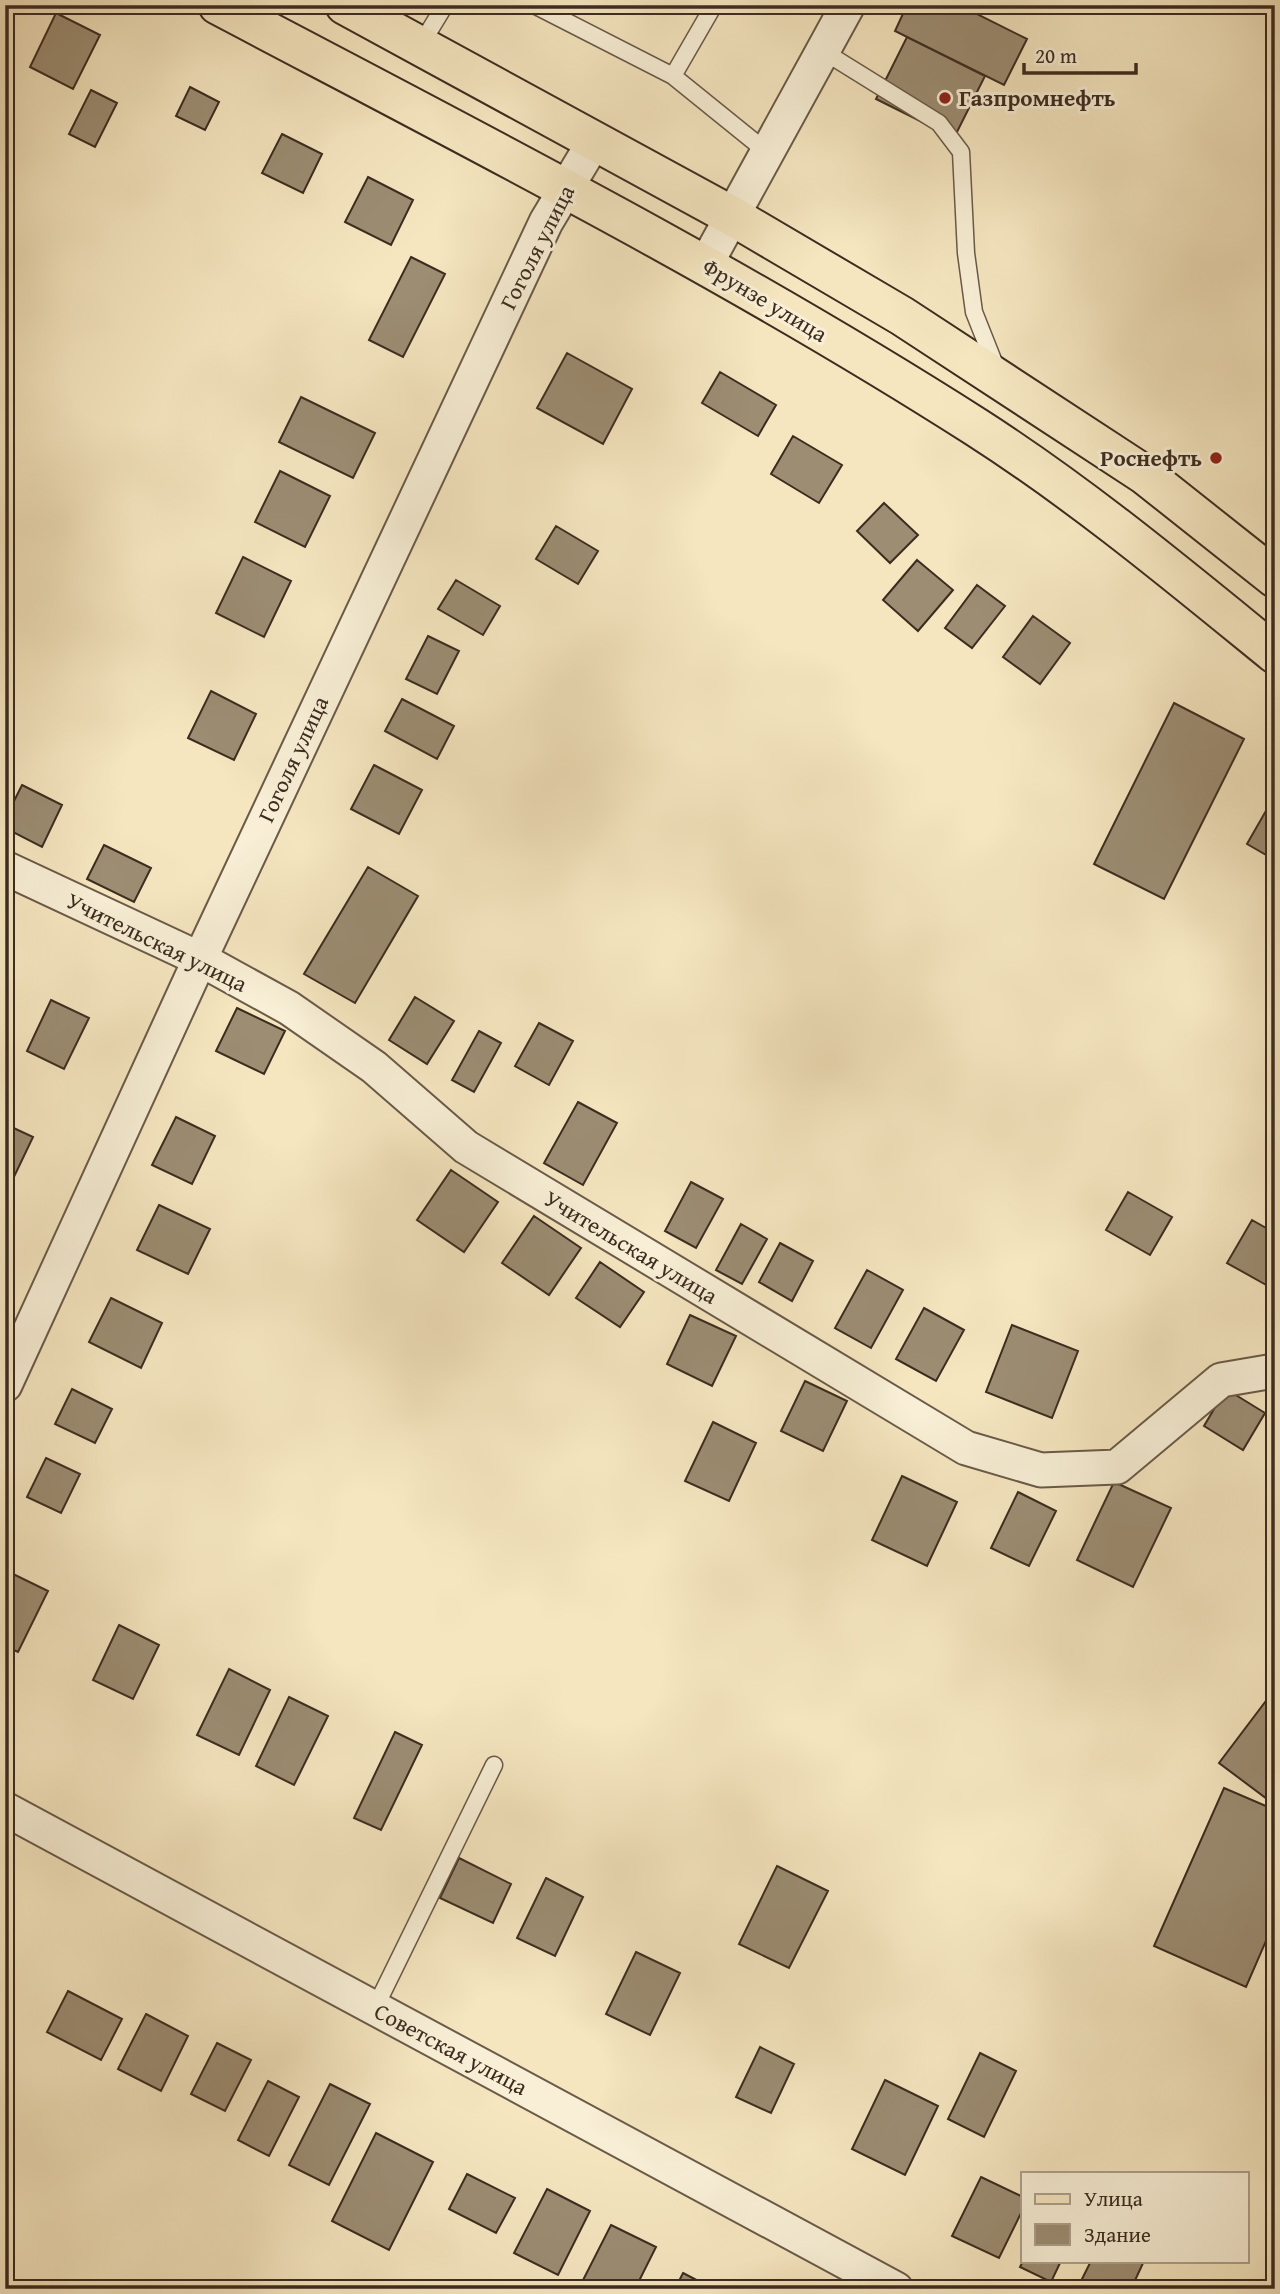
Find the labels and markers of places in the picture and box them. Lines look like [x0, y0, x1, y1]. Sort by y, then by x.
place label: Газпромнефть [959, 81, 1116, 114]
marker: Газпромнефть [937, 90, 953, 106]
place label: Роснефть [1100, 441, 1202, 474]
marker: Роснефть [1208, 450, 1224, 466]

